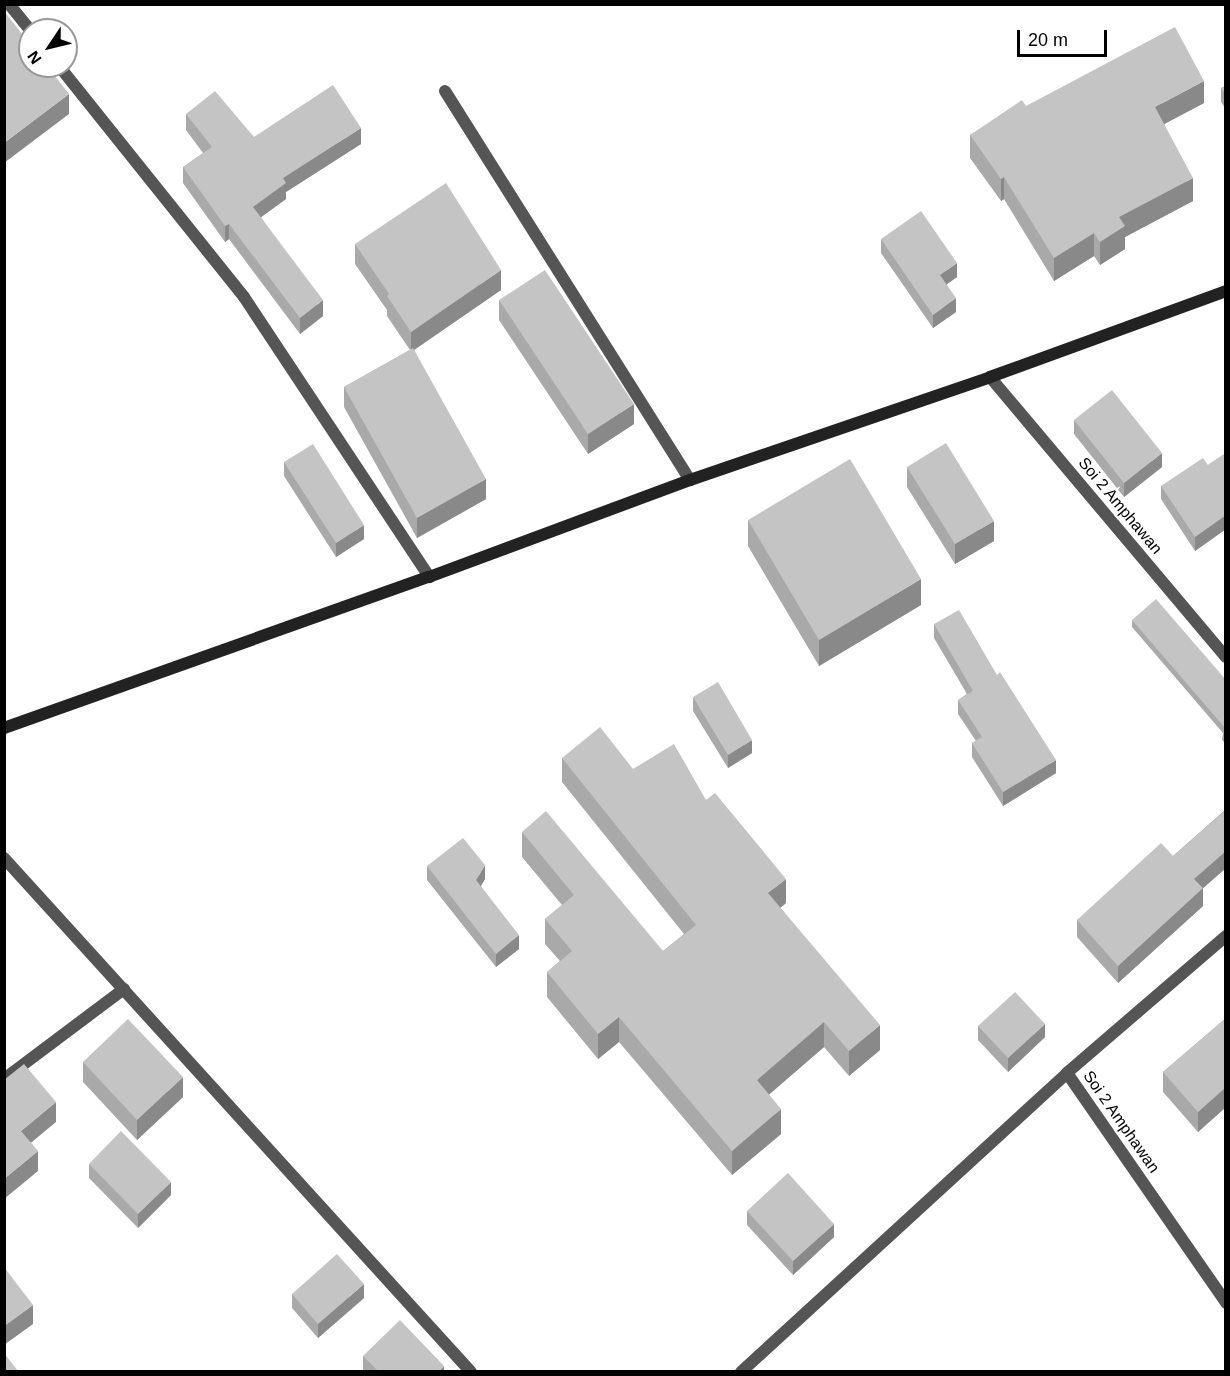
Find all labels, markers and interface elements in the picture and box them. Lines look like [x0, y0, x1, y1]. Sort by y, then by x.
north arrow [18, 18, 78, 78]
scale bar [1020, 18, 1110, 56]
text: 20 m [1028, 30, 1068, 50]
text: N [24, 48, 45, 67]
street label: Soi 2 Amphawan [1074, 453, 1166, 559]
street label: Soi 2 Amphawan [1078, 1067, 1164, 1177]

